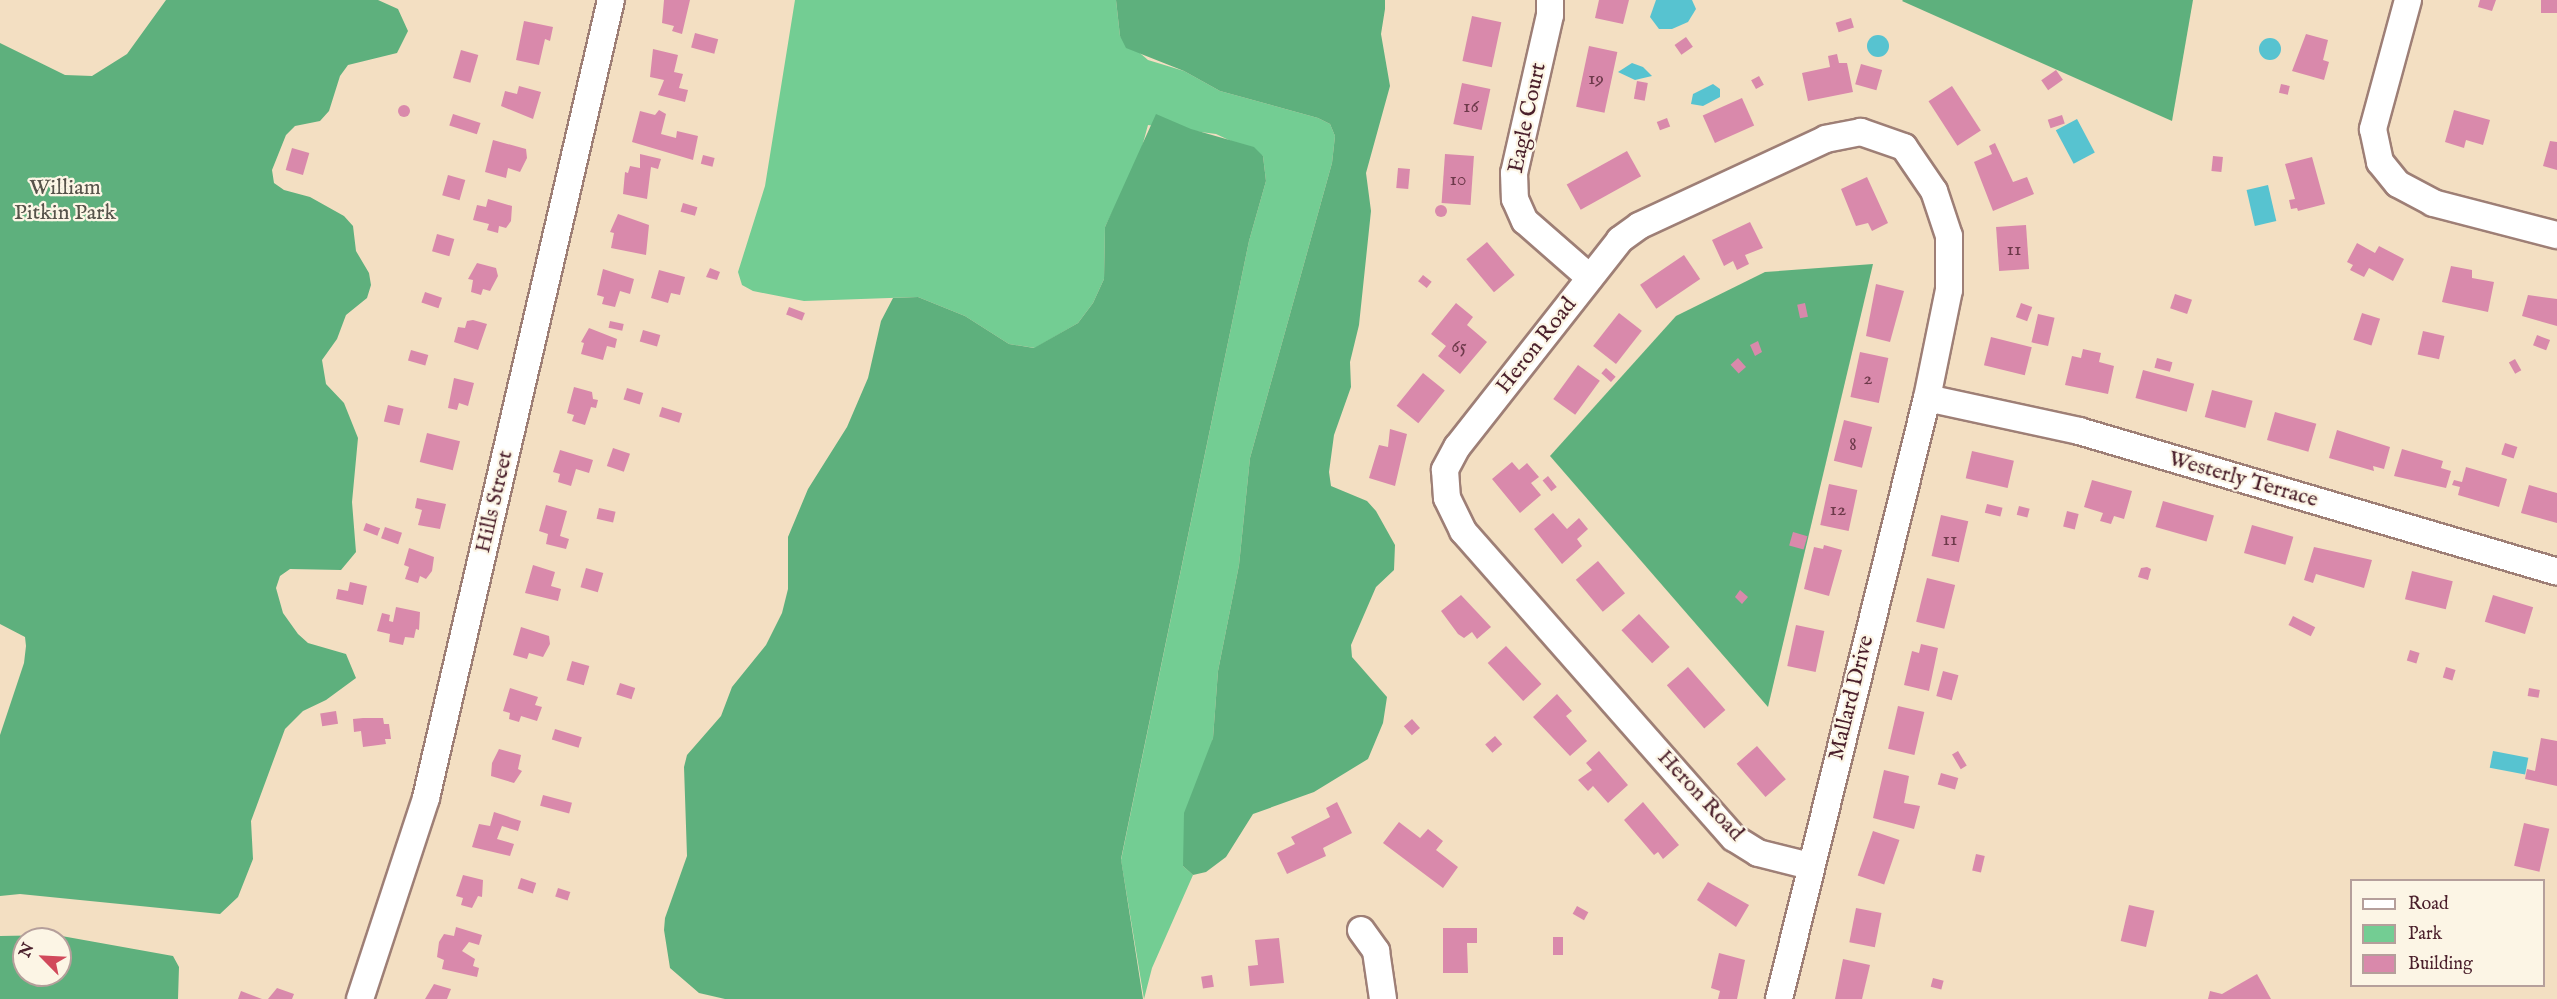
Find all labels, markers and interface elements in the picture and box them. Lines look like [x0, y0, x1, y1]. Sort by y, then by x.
street label: Eagle Court [1503, 60, 1553, 176]
house number: 19 [1588, 66, 1604, 90]
house number: 16 [1463, 94, 1479, 118]
house number: 10 [1449, 167, 1467, 191]
park label: William Pitkin Park [14, 175, 116, 226]
house number: 11 [2007, 237, 2021, 261]
street label: Heron Road [1491, 293, 1583, 399]
house number: 65 [1451, 334, 1467, 358]
house number: 2 [1863, 366, 1873, 390]
house number: 8 [1849, 432, 1857, 456]
street label: Westerly Terrace [2165, 446, 2321, 514]
street label: Hills Street [470, 448, 520, 556]
house number: 12 [1830, 497, 1846, 521]
house number: 11 [1943, 527, 1957, 551]
street label: Mallard Drive [1824, 633, 1880, 763]
street label: Heron Road [1651, 745, 1749, 847]
legend [2350, 879, 2545, 987]
text: Road [2408, 893, 2449, 916]
text: Park [2408, 923, 2442, 946]
north arrow [12, 927, 72, 987]
text: N [15, 940, 39, 961]
text: Building [2408, 953, 2473, 976]

